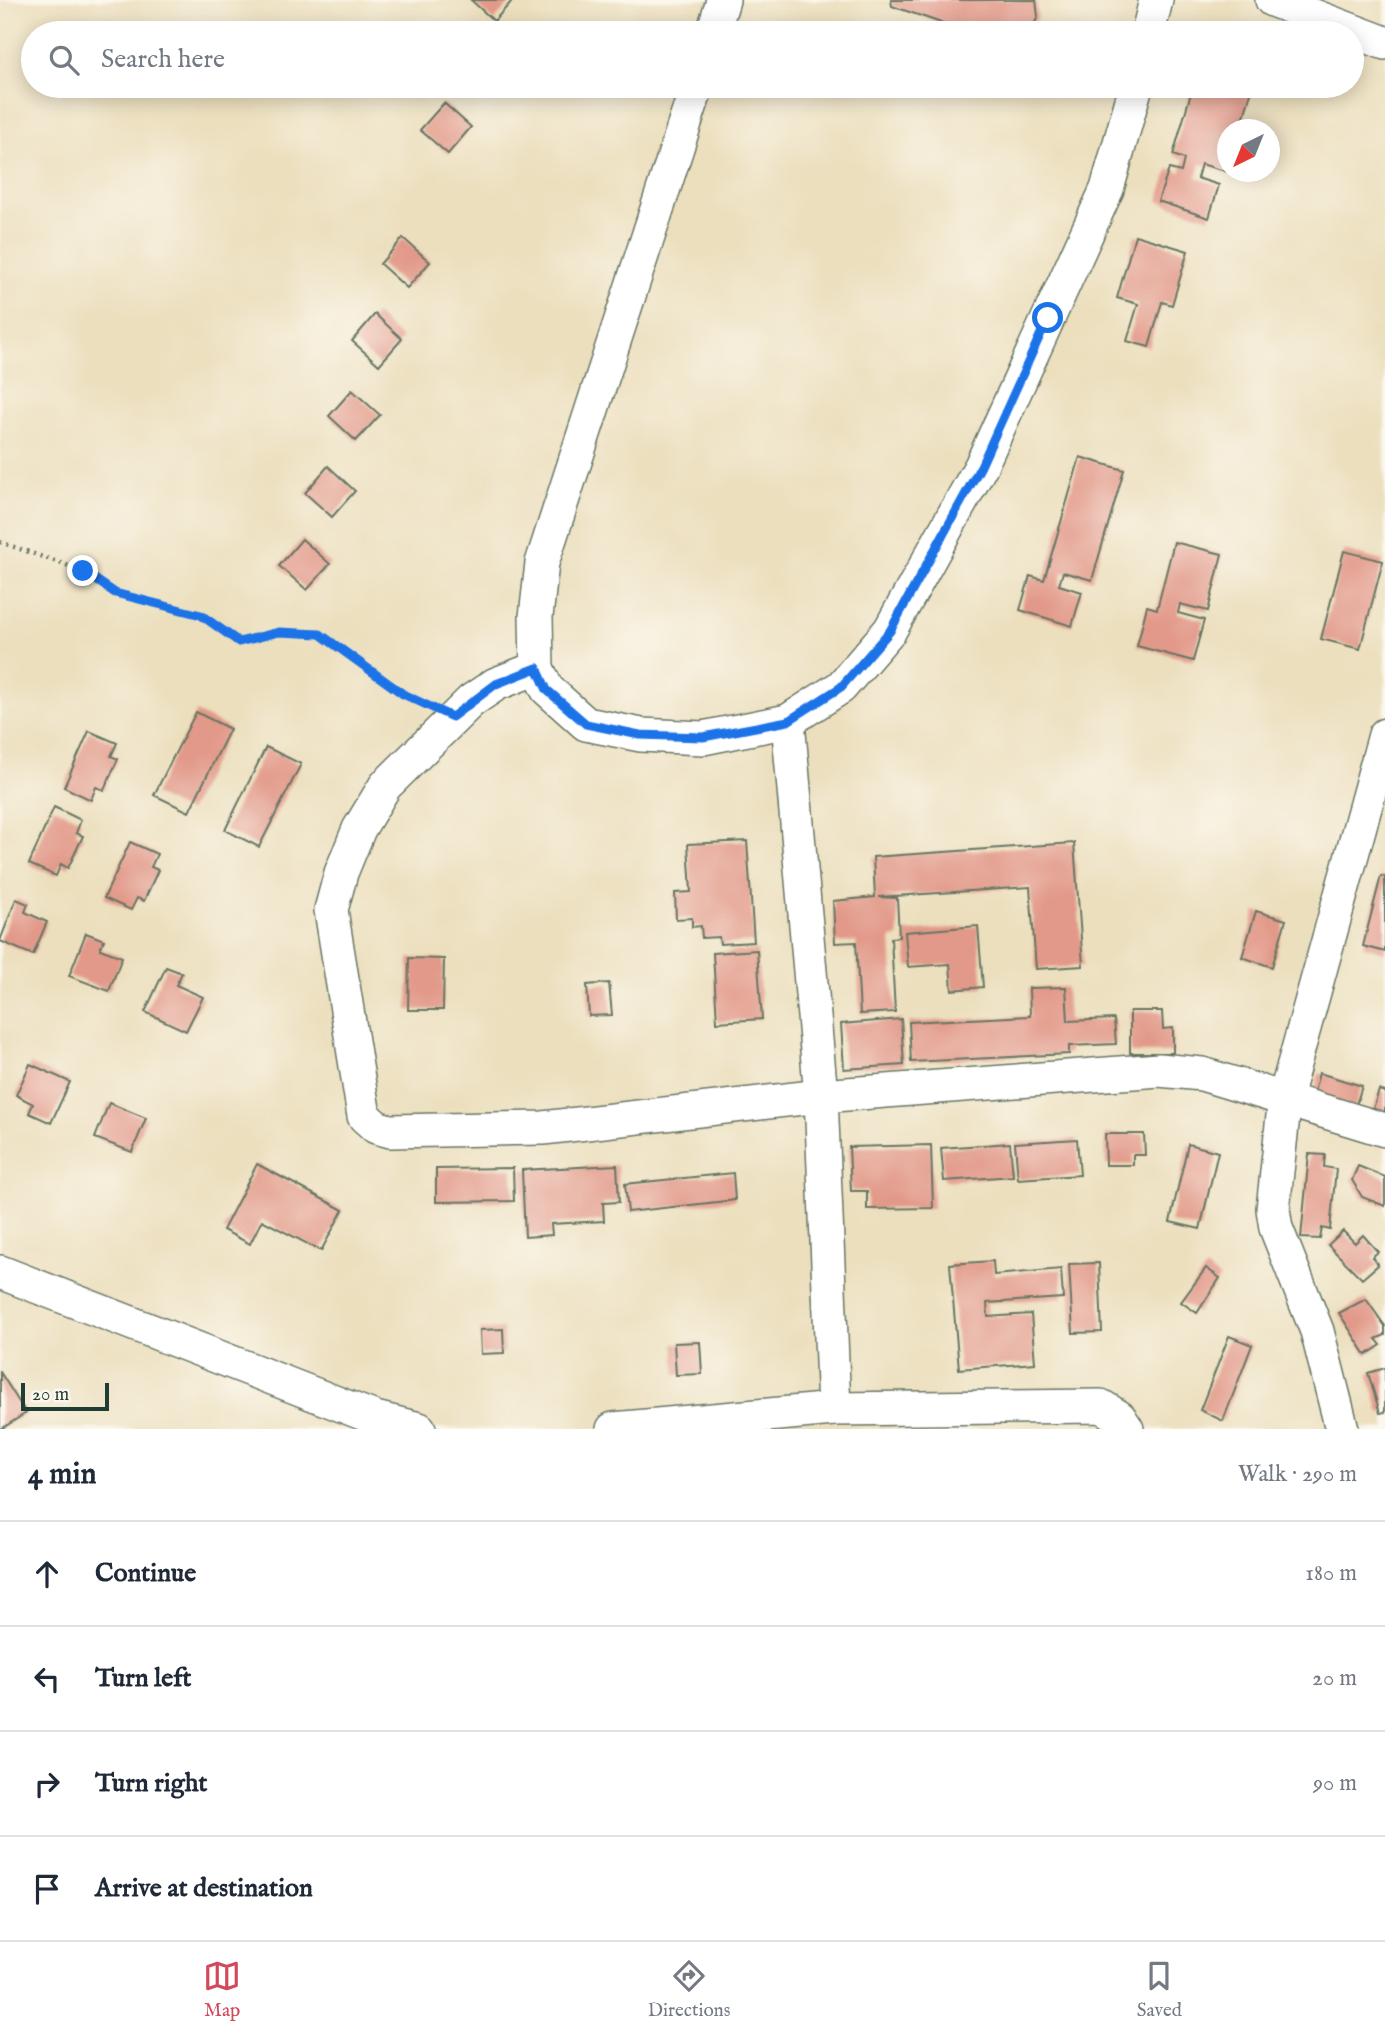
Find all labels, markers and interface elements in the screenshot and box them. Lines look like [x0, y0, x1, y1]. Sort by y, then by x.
search box [21, 21, 1364, 98]
icon: search [45, 41, 83, 79]
text: Search here [101, 43, 225, 76]
north arrow [1217, 119, 1280, 182]
route start [1032, 302, 1063, 333]
route end [67, 555, 98, 586]
scale bar [21, 1380, 108, 1412]
text: 20 m [32, 1383, 69, 1407]
text: 4 min [28, 1456, 96, 1494]
text: Walk · 290 m [1238, 1460, 1357, 1489]
icon: ahead [28, 1555, 66, 1593]
text: Continue [95, 1557, 196, 1590]
text: 180 m [1305, 1559, 1357, 1588]
icon: left [28, 1660, 66, 1698]
text: Turn left [95, 1662, 192, 1695]
text: 20 m [1312, 1664, 1357, 1693]
icon: right [28, 1765, 66, 1803]
text: Turn right [95, 1767, 208, 1800]
text: 90 m [1313, 1769, 1357, 1798]
icon: arrive [28, 1870, 66, 1908]
text: Arrive at destination [95, 1872, 313, 1905]
tab: Map [203, 1957, 241, 2023]
tab: Directions [648, 1957, 730, 2023]
tab: Saved [1137, 1957, 1182, 2023]

